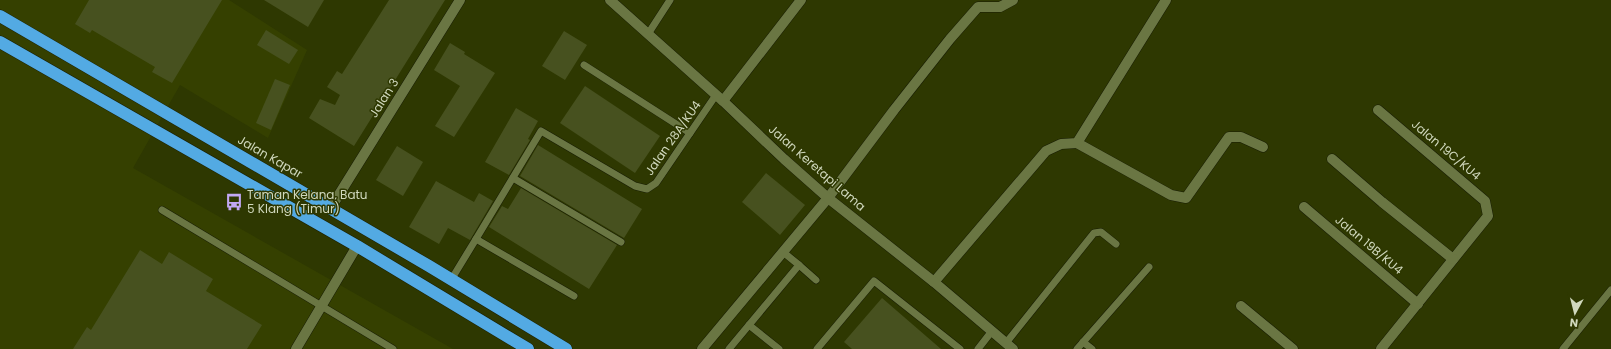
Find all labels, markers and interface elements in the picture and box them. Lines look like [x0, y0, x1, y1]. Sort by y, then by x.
street label: Jalan 3 [365, 75, 402, 121]
street label: Jalan 28A/KU4 [641, 97, 705, 178]
street label: Jalan 19C/KU4 [1408, 116, 1485, 184]
street label: Jalan Keretapi Lama [765, 121, 870, 215]
street label: Jalan Kapar [235, 131, 306, 182]
place label: Taman Kelana, Batu 5 Klang (Timur) [247, 186, 368, 217]
bus stop icon: Taman Kelana, Batu 5 Klang (Timur) [224, 192, 244, 212]
street label: Jalan 19B/KU4 [1332, 211, 1407, 278]
north arrow [1555, 293, 1595, 333]
text: N [1569, 314, 1579, 331]

